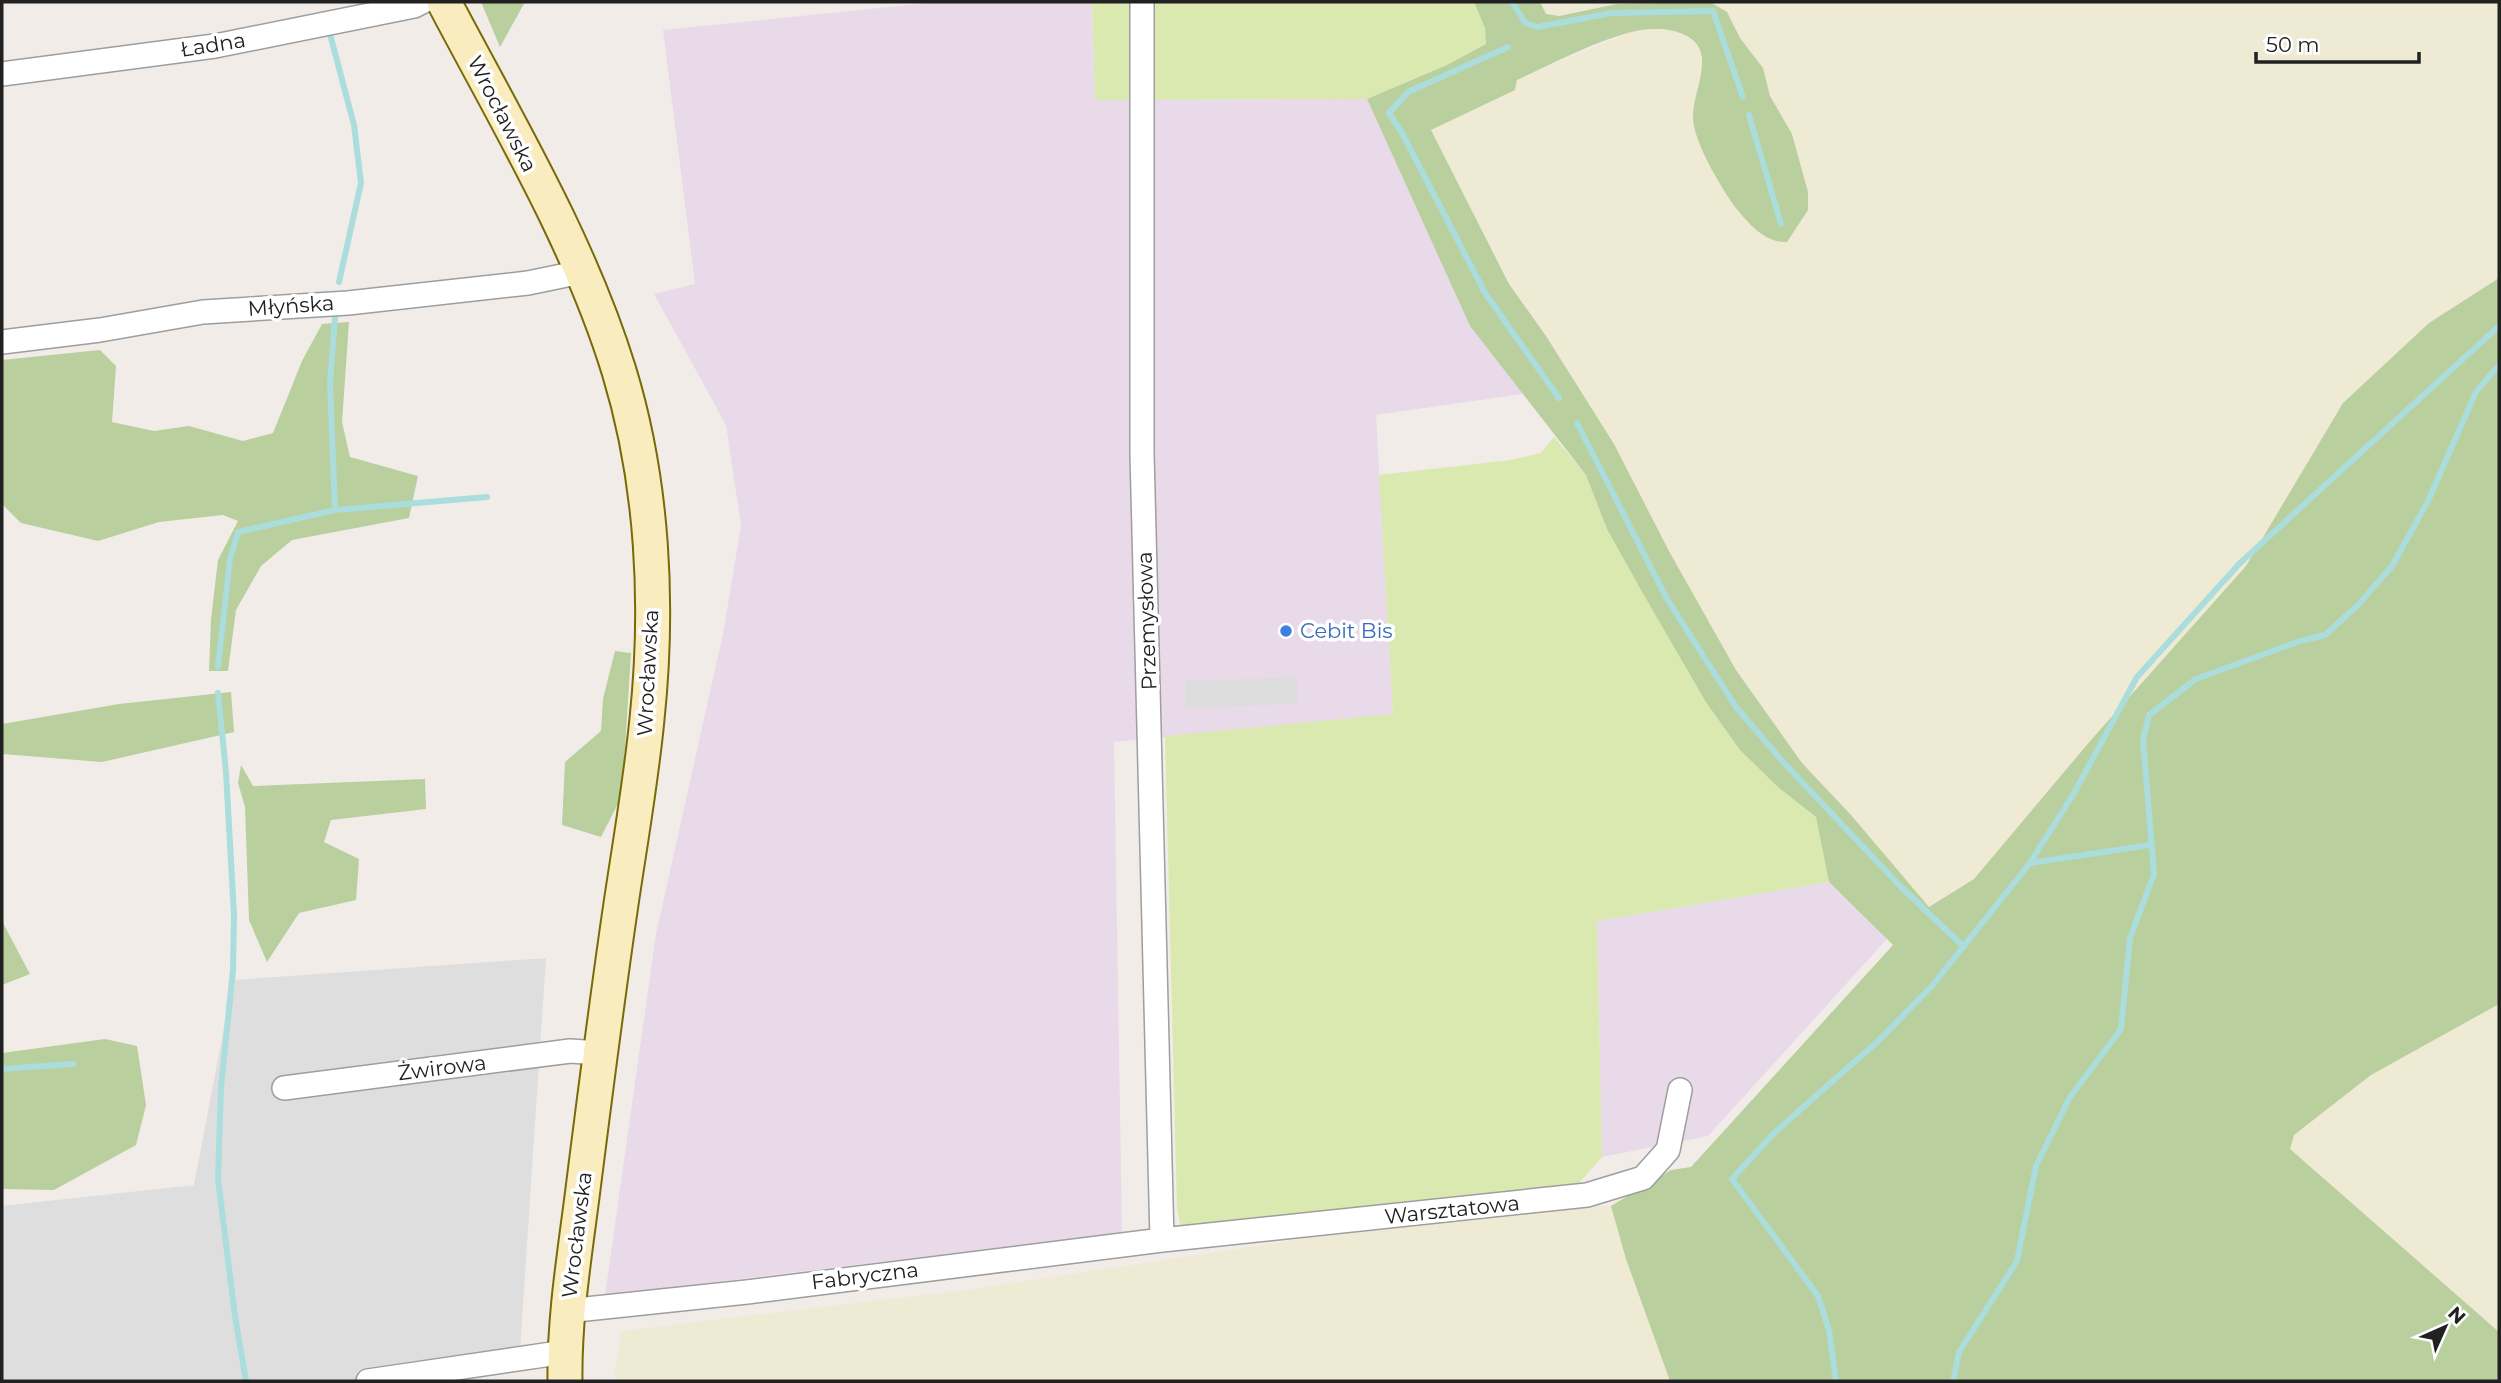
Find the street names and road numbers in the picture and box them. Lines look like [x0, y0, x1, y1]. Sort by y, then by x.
street label: Ładna [179, 27, 247, 62]
street label: Wrocławska [462, 51, 542, 176]
street label: Młyńska [247, 290, 335, 321]
street label: Przemysłowa [1132, 551, 1161, 691]
street label: Wrocławska [632, 609, 663, 737]
street label: Żwirowa [396, 1050, 488, 1085]
street label: Wrocławska [556, 1170, 597, 1300]
street label: Warsztatowa [1383, 1190, 1521, 1229]
street label: Fabryczna [810, 1257, 920, 1294]

